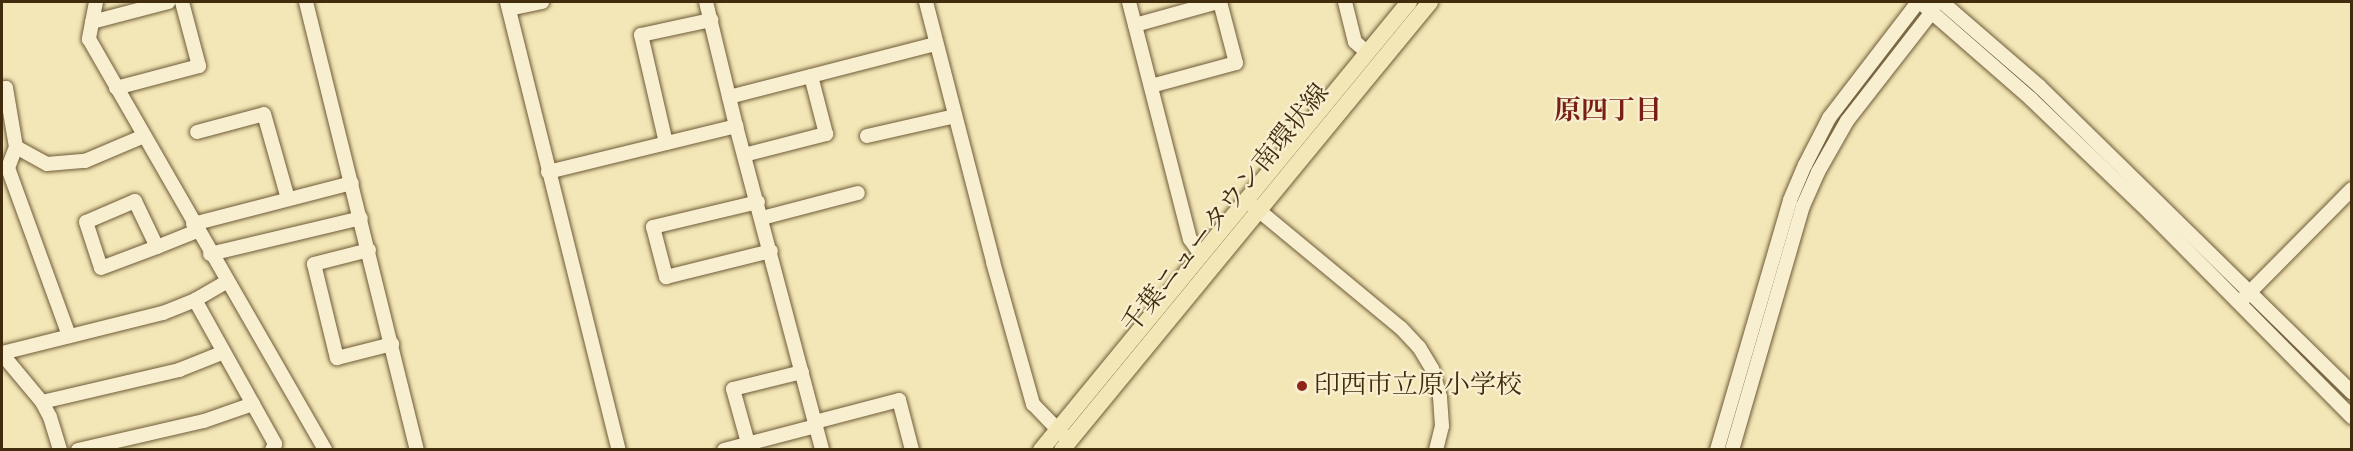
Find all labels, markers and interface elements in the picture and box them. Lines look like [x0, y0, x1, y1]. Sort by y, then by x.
street label: 千葉ニュータウン南環状線 [1116, 78, 1336, 340]
district label: 原四丁目 [1554, 96, 1662, 128]
place label: 印西市立原小学校 [1314, 370, 1522, 402]
marker: 印西市立原小学校 [1295, 379, 1309, 393]

